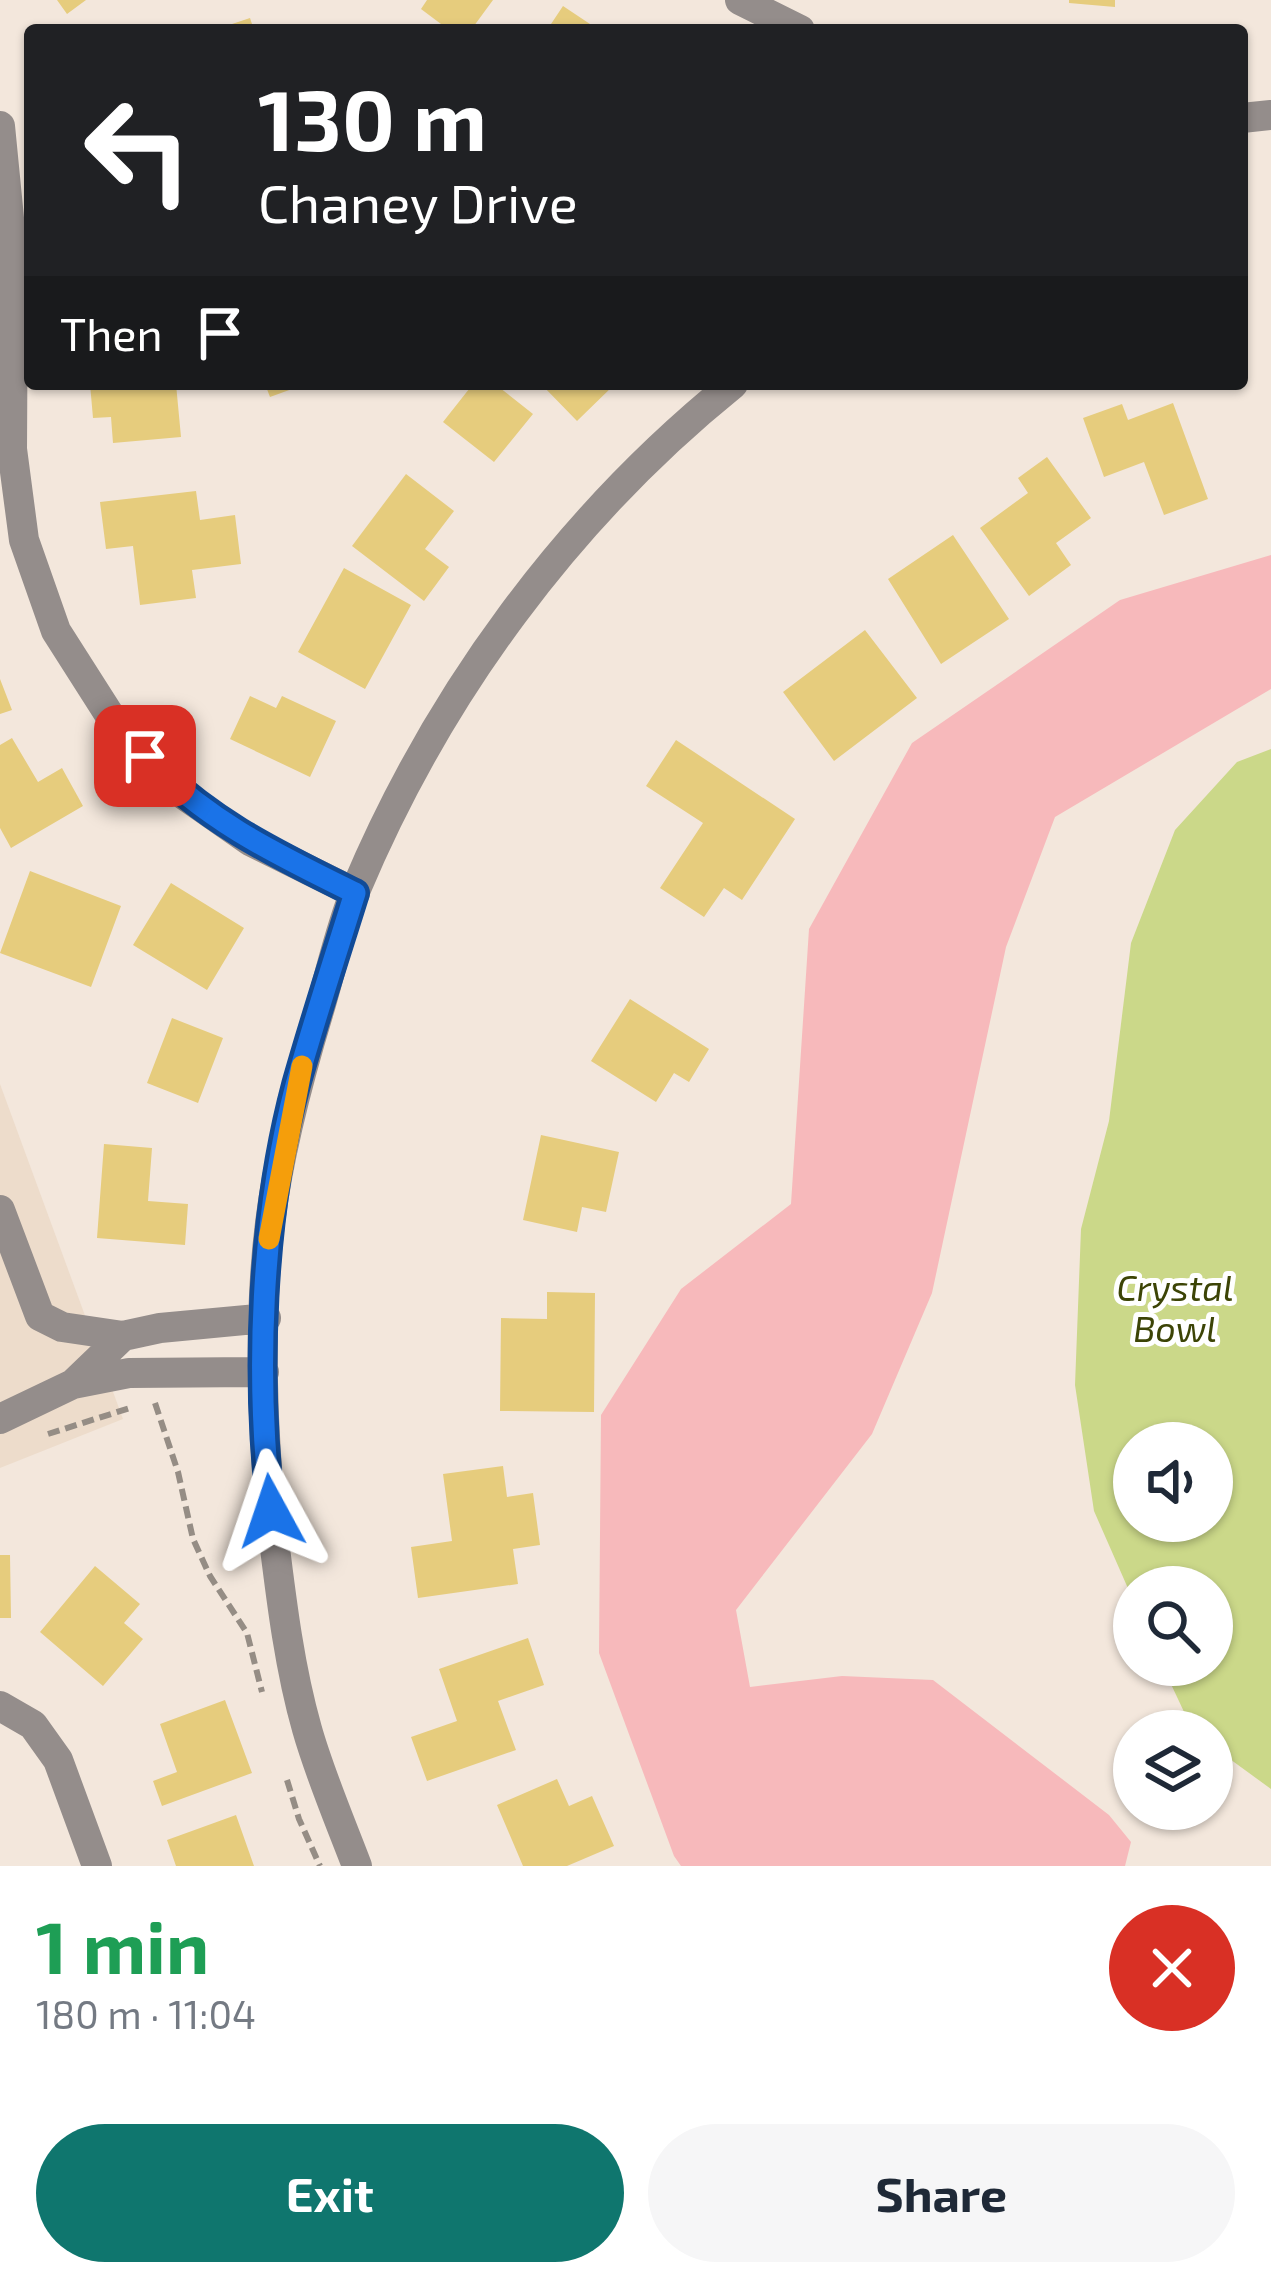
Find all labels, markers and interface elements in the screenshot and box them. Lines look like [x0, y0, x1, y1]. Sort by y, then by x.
text: 130 m [258, 67, 487, 168]
icon: left [60, 72, 216, 228]
text: Chaney Drive [258, 169, 578, 234]
icon: arrive [187, 300, 253, 366]
text: Then [60, 306, 163, 360]
pin [94, 705, 196, 807]
icon: arrive [112, 723, 178, 789]
water label: Crystal Bowl [1116, 1265, 1234, 1349]
map controls [1113, 1422, 1233, 1830]
button: sound [1113, 1422, 1233, 1542]
position arrow [208, 1448, 334, 1574]
button: search [1113, 1566, 1233, 1686]
button: layers [1113, 1710, 1233, 1830]
text: 1 min [36, 1902, 209, 1988]
button: close [1109, 1905, 1235, 2031]
text: 180 m · 11:04 [36, 1990, 256, 2037]
button: Exit [36, 2124, 624, 2262]
button: Share [648, 2124, 1235, 2262]

